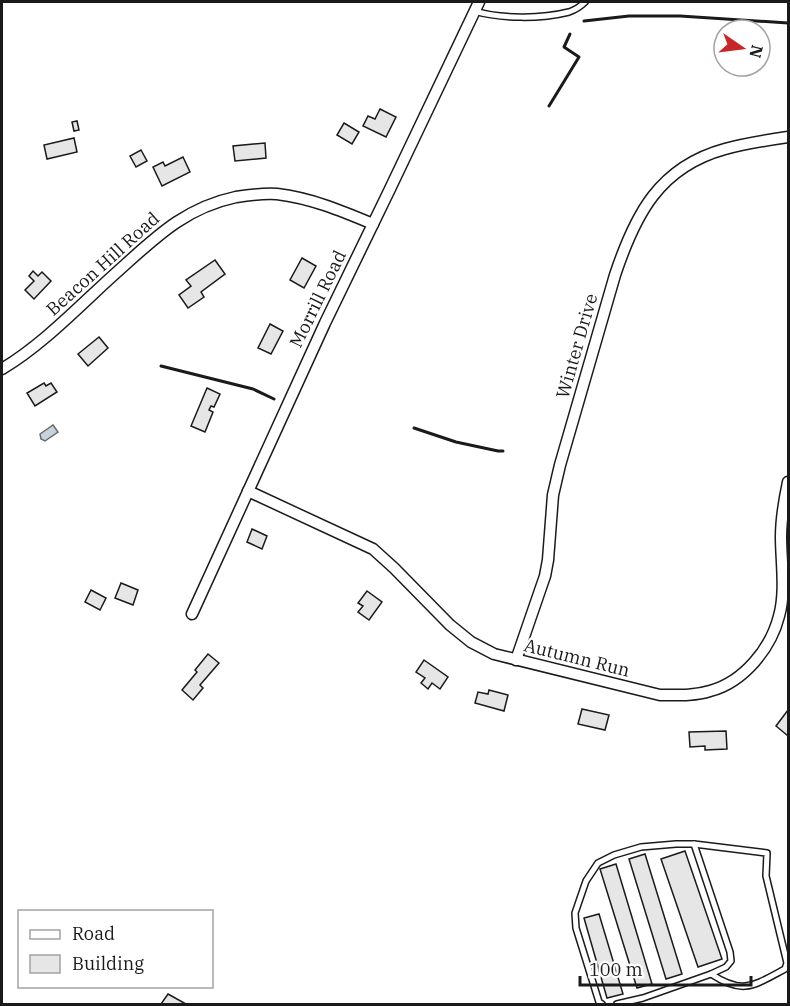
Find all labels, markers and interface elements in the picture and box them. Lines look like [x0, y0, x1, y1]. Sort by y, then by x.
north arrow [712, 18, 772, 78]
text: N [745, 43, 768, 60]
street label: Beacon Hill Road [41, 207, 164, 320]
street label: Morrill Road [284, 246, 351, 351]
street label: Winter Drive [551, 291, 602, 401]
street label: Autumn Run [522, 633, 632, 682]
legend [18, 910, 213, 988]
text: Road [72, 922, 115, 945]
scale bar [580, 949, 751, 987]
text: Building [72, 952, 144, 975]
text: 100 m [589, 958, 643, 981]

